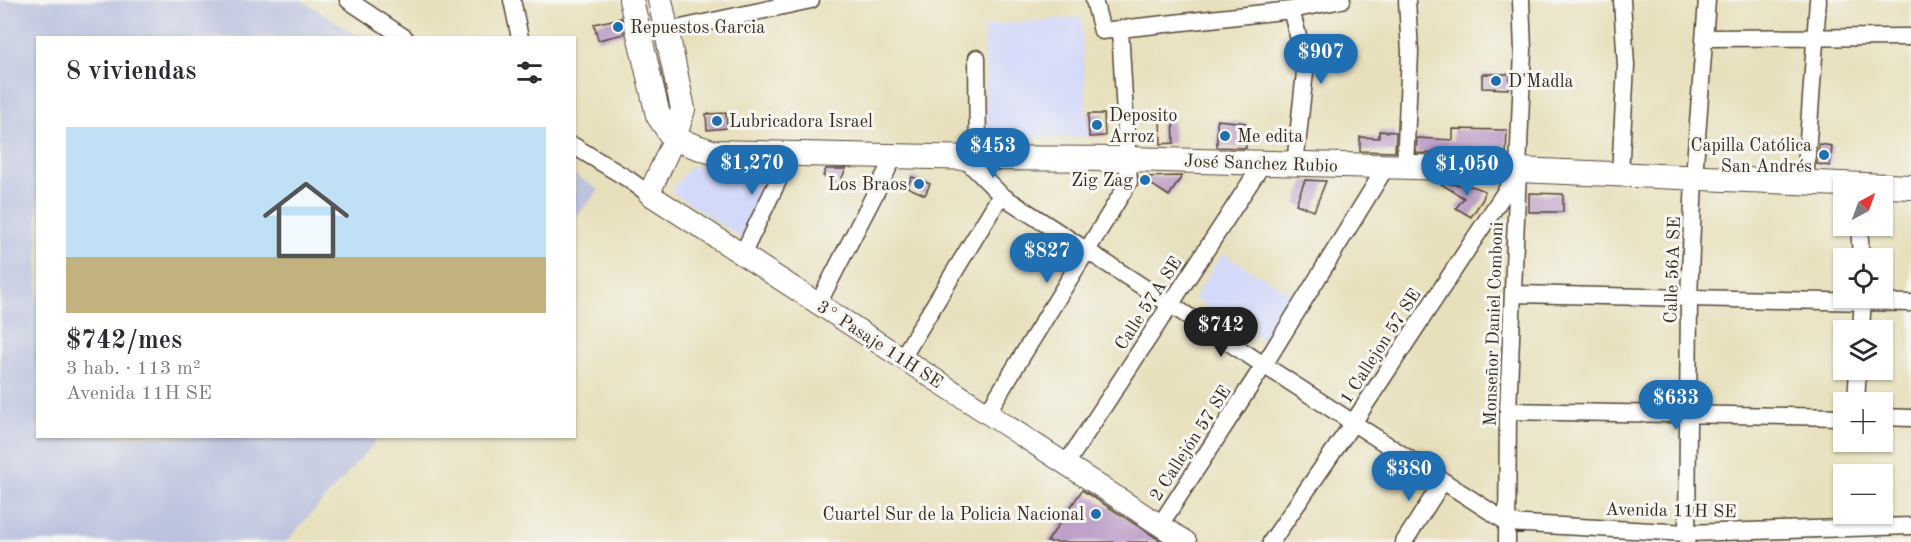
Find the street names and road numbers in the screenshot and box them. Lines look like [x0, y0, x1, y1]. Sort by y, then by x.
street label: José Sanchez Rubio [1184, 152, 1338, 176]
street label: Calle 56A SE [1662, 216, 1684, 324]
street label: Monseñor Daniel Comboni [1481, 221, 1507, 427]
street label: Calle 57A SE [1112, 254, 1186, 353]
street label: 1 Callejon 57 SE [1337, 286, 1425, 407]
street label: 3° Pasaje 11H SE [813, 298, 945, 392]
street label: 2 Callejón 57 SE [1147, 383, 1235, 504]
street label: Avenida 11H SE [1605, 501, 1737, 521]

